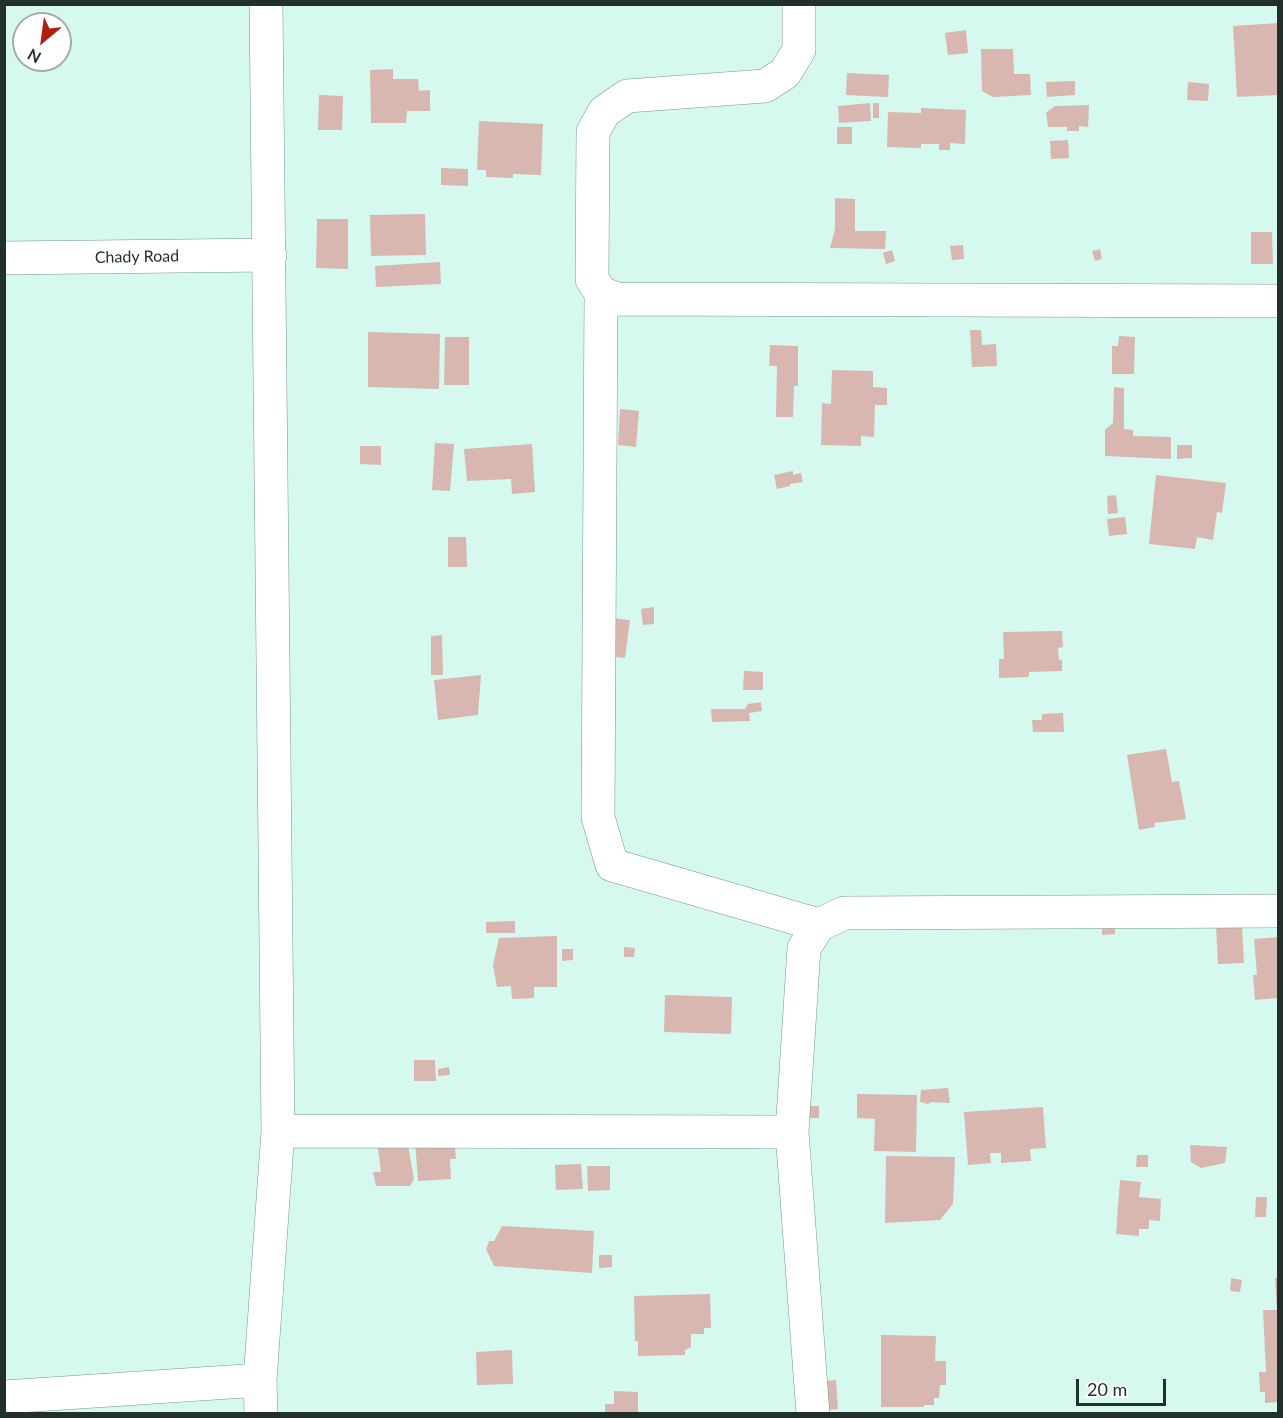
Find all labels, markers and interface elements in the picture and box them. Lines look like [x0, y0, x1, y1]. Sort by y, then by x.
north arrow [12, 12, 72, 72]
text: N [24, 45, 44, 68]
street label: Chady Road [95, 247, 179, 267]
scale bar [1079, 1367, 1169, 1405]
text: 20 m [1087, 1378, 1127, 1400]

